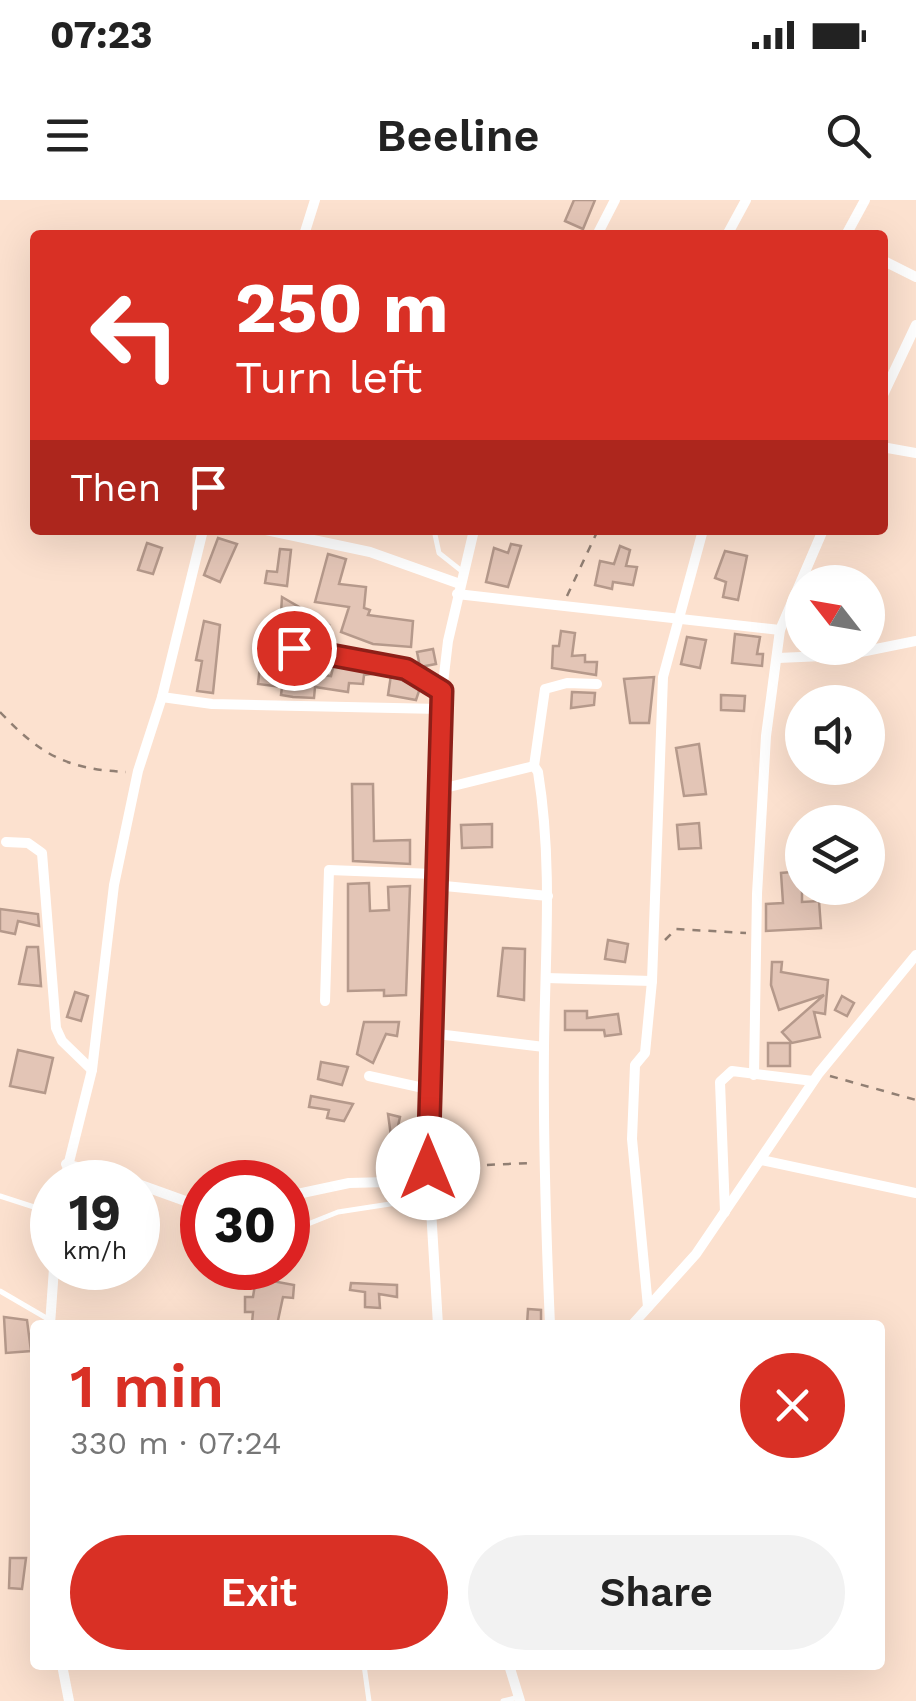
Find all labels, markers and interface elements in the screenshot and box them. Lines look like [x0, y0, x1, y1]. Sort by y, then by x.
text: 07:23 [50, 13, 153, 57]
icon: menu [40, 108, 95, 163]
icon: search [821, 108, 876, 163]
text: Beeline [376, 109, 540, 162]
text: 250 m [235, 267, 449, 349]
icon: left [70, 270, 200, 400]
text: Turn left [235, 351, 422, 404]
icon: arrive [181, 460, 236, 515]
text: Then [70, 466, 161, 510]
north arrow [785, 565, 885, 665]
map controls [785, 565, 885, 905]
pin [252, 606, 337, 691]
icon: arrive [267, 621, 322, 676]
button: sound [785, 685, 885, 785]
button: layers [785, 805, 885, 905]
position arrow [376, 1116, 480, 1220]
speed limit sign: 30 [180, 1160, 310, 1290]
text: 19 [69, 1183, 121, 1242]
text: km/h [63, 1236, 127, 1265]
text: 1 min [70, 1351, 224, 1422]
button: close [740, 1353, 845, 1458]
text: 330 m · 07:24 [70, 1424, 282, 1462]
button: Exit [70, 1535, 448, 1650]
button: Share [468, 1535, 845, 1650]

